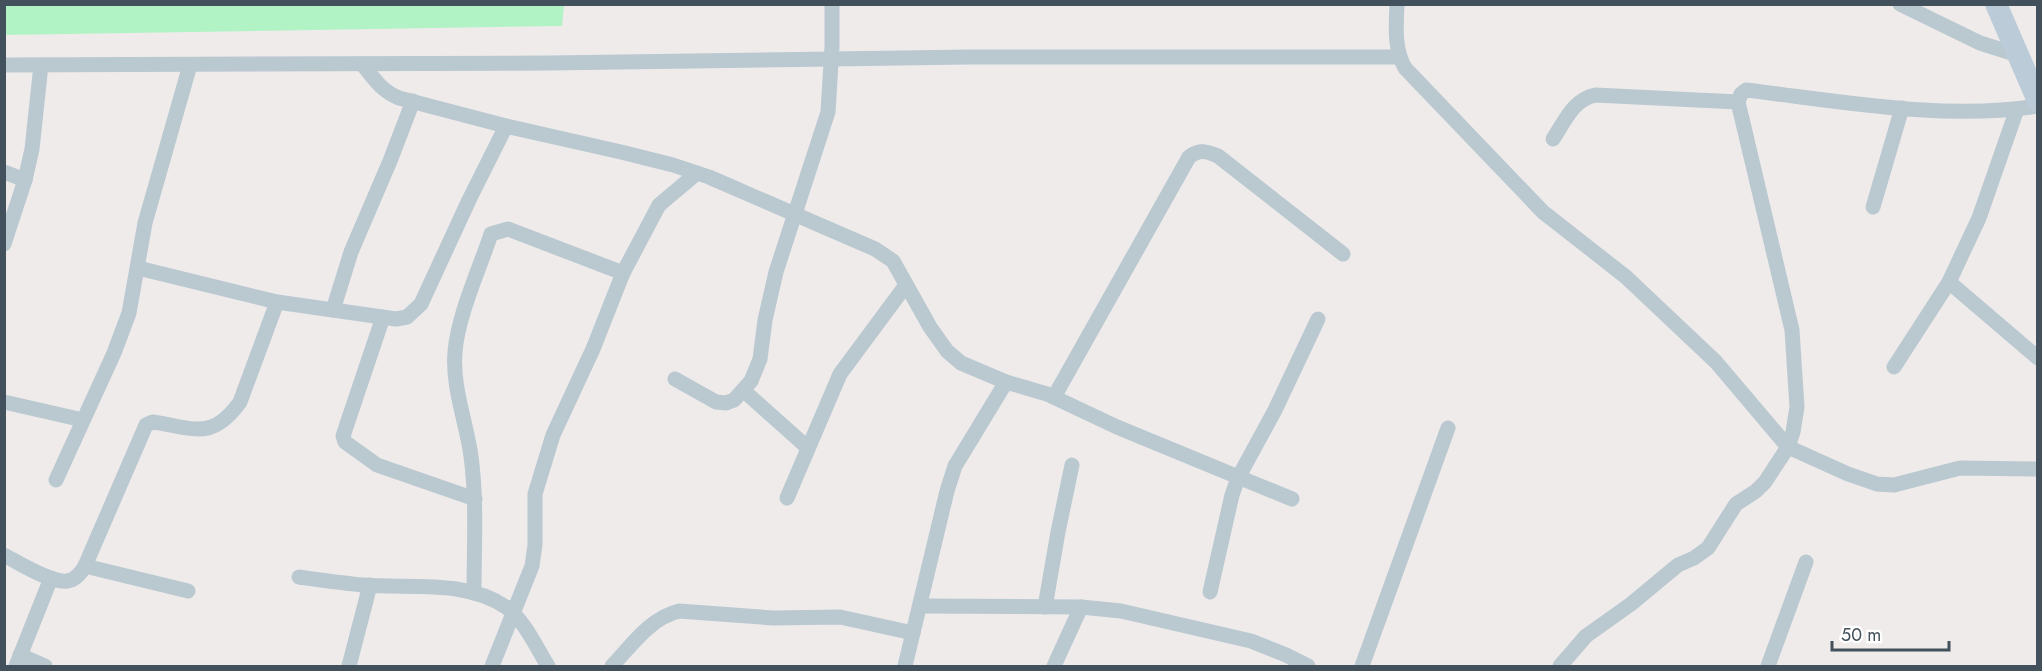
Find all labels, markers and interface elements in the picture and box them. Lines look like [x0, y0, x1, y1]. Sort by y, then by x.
scale bar [1832, 614, 1949, 652]
text: 50 m [1841, 622, 1881, 648]

